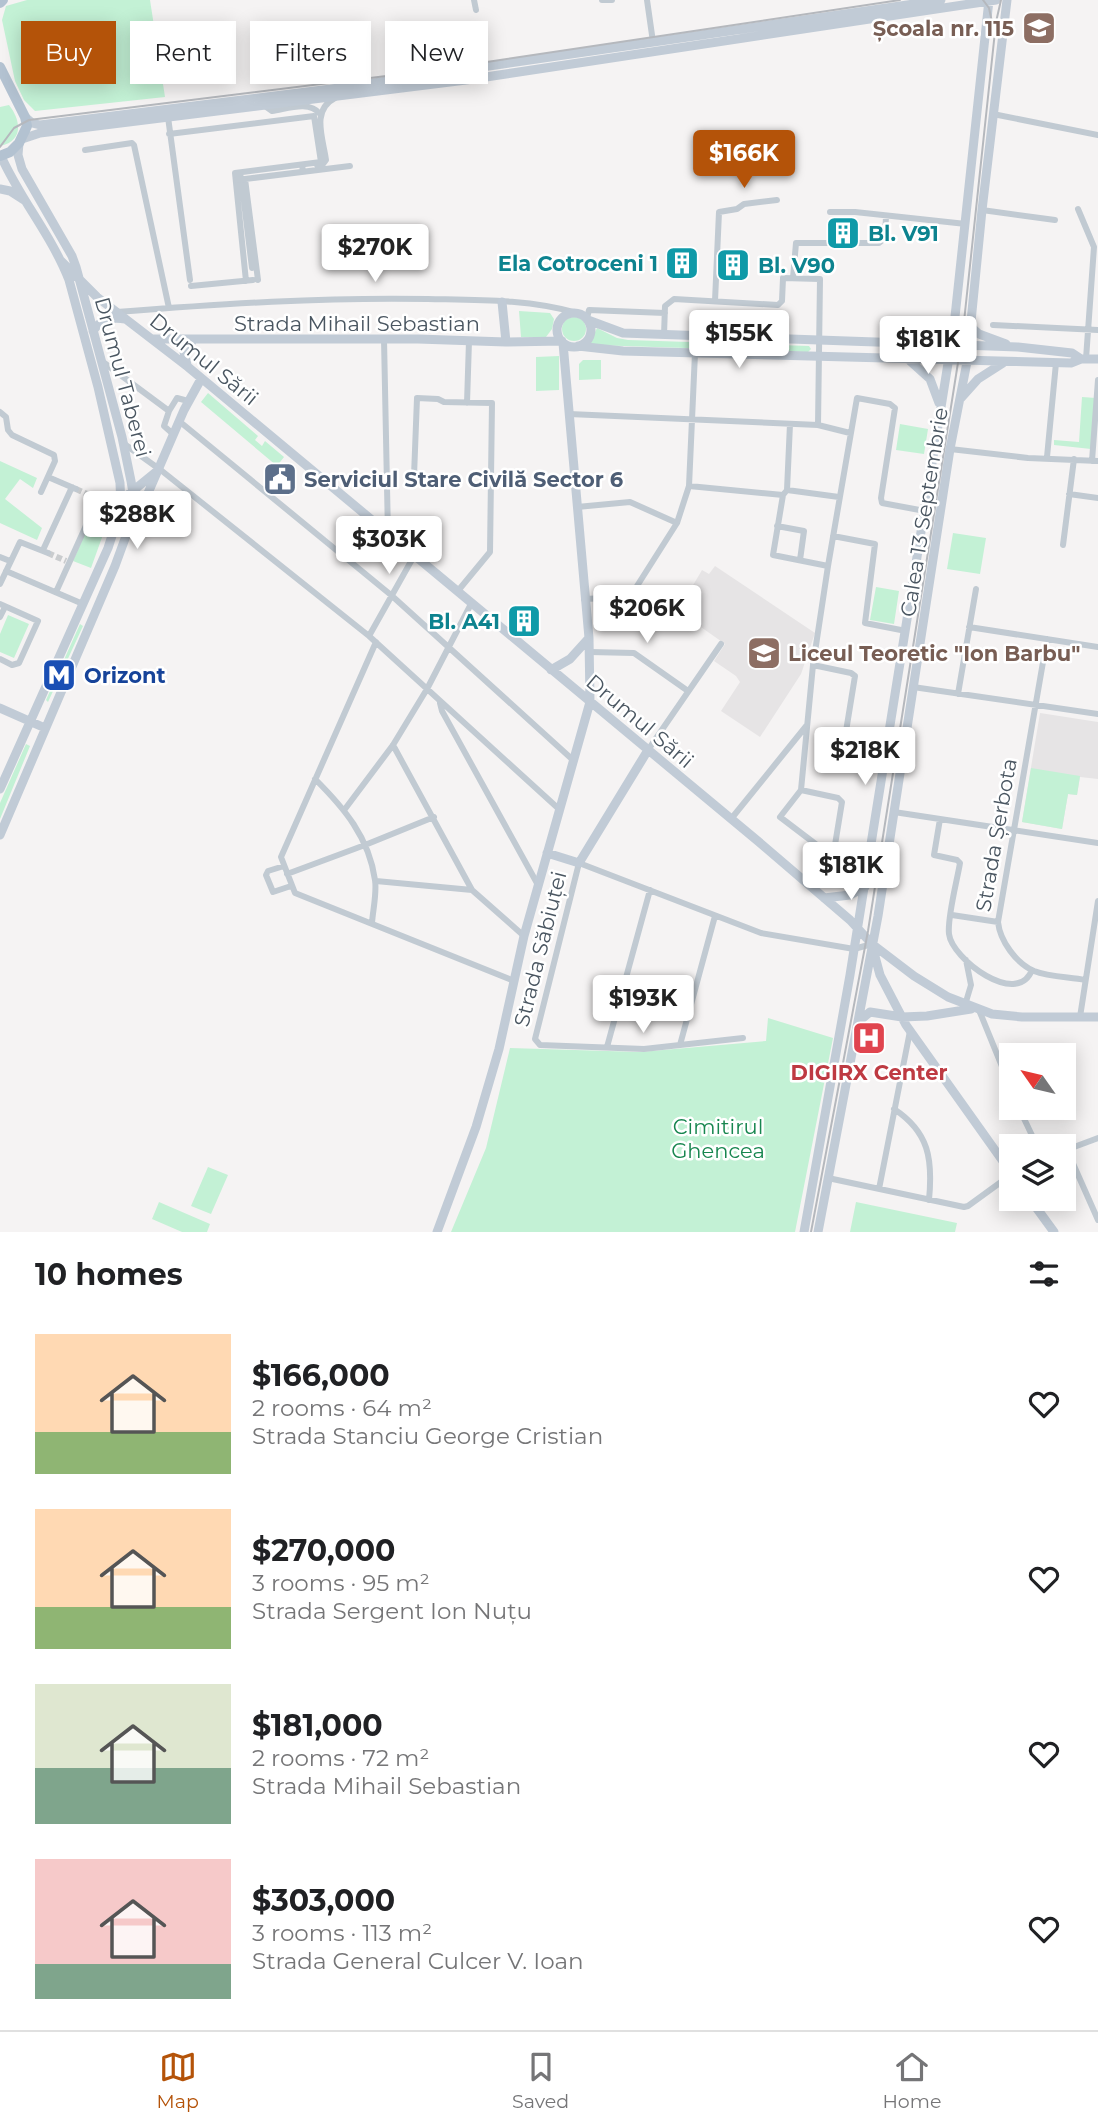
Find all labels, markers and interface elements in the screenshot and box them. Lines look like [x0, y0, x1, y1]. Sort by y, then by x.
school or university icon: Școala nr. 115 [1020, 9, 1058, 47]
place label: Școala nr. 115 [873, 16, 1014, 42]
chip: Buy [21, 21, 116, 84]
chip: Rent [130, 21, 236, 84]
chip: Filters [250, 21, 371, 84]
chip: New [385, 21, 488, 84]
pin: $166K [695, 130, 793, 190]
text: $166K [709, 139, 779, 167]
building icon: Bl. V91 [824, 214, 862, 252]
place label: Bl. V91 [868, 221, 939, 246]
pin: $270K [326, 224, 424, 284]
text: $270K [338, 233, 412, 261]
building icon: Ela Cotroceni 1 [663, 244, 701, 282]
building icon: Bl. V90 [714, 246, 752, 284]
place label: Ela Cotroceni 1 [498, 251, 658, 276]
place label: Bl. V90 [758, 253, 835, 278]
street label: Drumul Taberei [90, 294, 156, 460]
street label: Drumul Sării [145, 308, 263, 410]
pin: $155K [690, 310, 788, 370]
street label: Strada Mihail Sebastian [234, 311, 480, 336]
pin: $181K [879, 316, 977, 376]
text: $155K [705, 319, 773, 347]
text: $181K [896, 325, 960, 353]
street label: Calea 13 Septembrie [895, 405, 953, 619]
public building icon: Serviciul Stare Civilă Sector 6 [261, 460, 299, 498]
place label: Serviciul Stare Civilă Sector 6 [304, 467, 623, 492]
pin: $288K [88, 491, 186, 551]
text: $288K [99, 500, 175, 528]
pin: $303K [340, 516, 438, 576]
text: $303K [352, 525, 426, 553]
pin: $206K [598, 586, 696, 645]
text: $206K [609, 594, 685, 622]
building icon: Bl. A41 [505, 602, 543, 640]
place label: Bl. A41 [428, 609, 500, 634]
school or university icon: Liceul Teoretic "Ion Barbu" [745, 634, 783, 672]
place label: Liceul Teoretic "Ion Barbu" [788, 641, 1080, 666]
metro station icon: Orizont [40, 656, 78, 694]
place label: Orizont [84, 663, 166, 688]
street label: Drumul Sării [581, 669, 699, 773]
pin: $218K [816, 728, 914, 787]
text: $218K [830, 736, 900, 764]
street label: Strada Șerbota [970, 756, 1023, 914]
pin: $181K [802, 842, 900, 902]
text: $181K [819, 851, 883, 879]
street label: Strada Săbiuței [509, 869, 572, 1030]
pin: $193K [594, 976, 692, 1035]
text: $193K [609, 984, 677, 1012]
hospital icon: DIGIRX Center [850, 1019, 888, 1057]
north arrow [999, 1043, 1076, 1120]
map controls [999, 1043, 1076, 1211]
place label: DIGIRX Center [791, 1060, 947, 1085]
park label: Cimitirul Ghencea [671, 1114, 765, 1163]
button: layers [999, 1134, 1076, 1211]
icon: filters [1025, 1255, 1063, 1293]
text: 10 homes [35, 1256, 183, 1293]
text: $166,000 [252, 1357, 390, 1394]
icon: home [91, 1362, 175, 1446]
icon: heart [1025, 1385, 1063, 1423]
text: 2 rooms · 64 m² [252, 1394, 432, 1422]
text: Strada Stanciu George Cristian [252, 1422, 603, 1450]
text: $270,000 [252, 1532, 395, 1569]
icon: home [91, 1537, 175, 1621]
icon: heart [1025, 1560, 1063, 1598]
text: 3 rooms · 95 m² [252, 1569, 430, 1597]
text: Strada Sergent Ion Nuțu [252, 1597, 532, 1625]
text: $181,000 [252, 1707, 383, 1744]
icon: home [91, 1712, 175, 1796]
icon: heart [1025, 1735, 1063, 1773]
text: 2 rooms · 72 m² [252, 1744, 429, 1772]
text: Strada Mihail Sebastian [252, 1772, 521, 1800]
text: $303,000 [252, 1882, 395, 1919]
icon: home [91, 1887, 175, 1971]
icon: heart [1025, 1910, 1063, 1948]
text: 3 rooms · 113 m² [252, 1919, 432, 1947]
text: Strada General Culcer V. Ioan [252, 1947, 584, 1975]
tab: Map [157, 2048, 199, 2113]
tab: Saved [512, 2048, 569, 2113]
tab: Home [882, 2048, 941, 2113]

